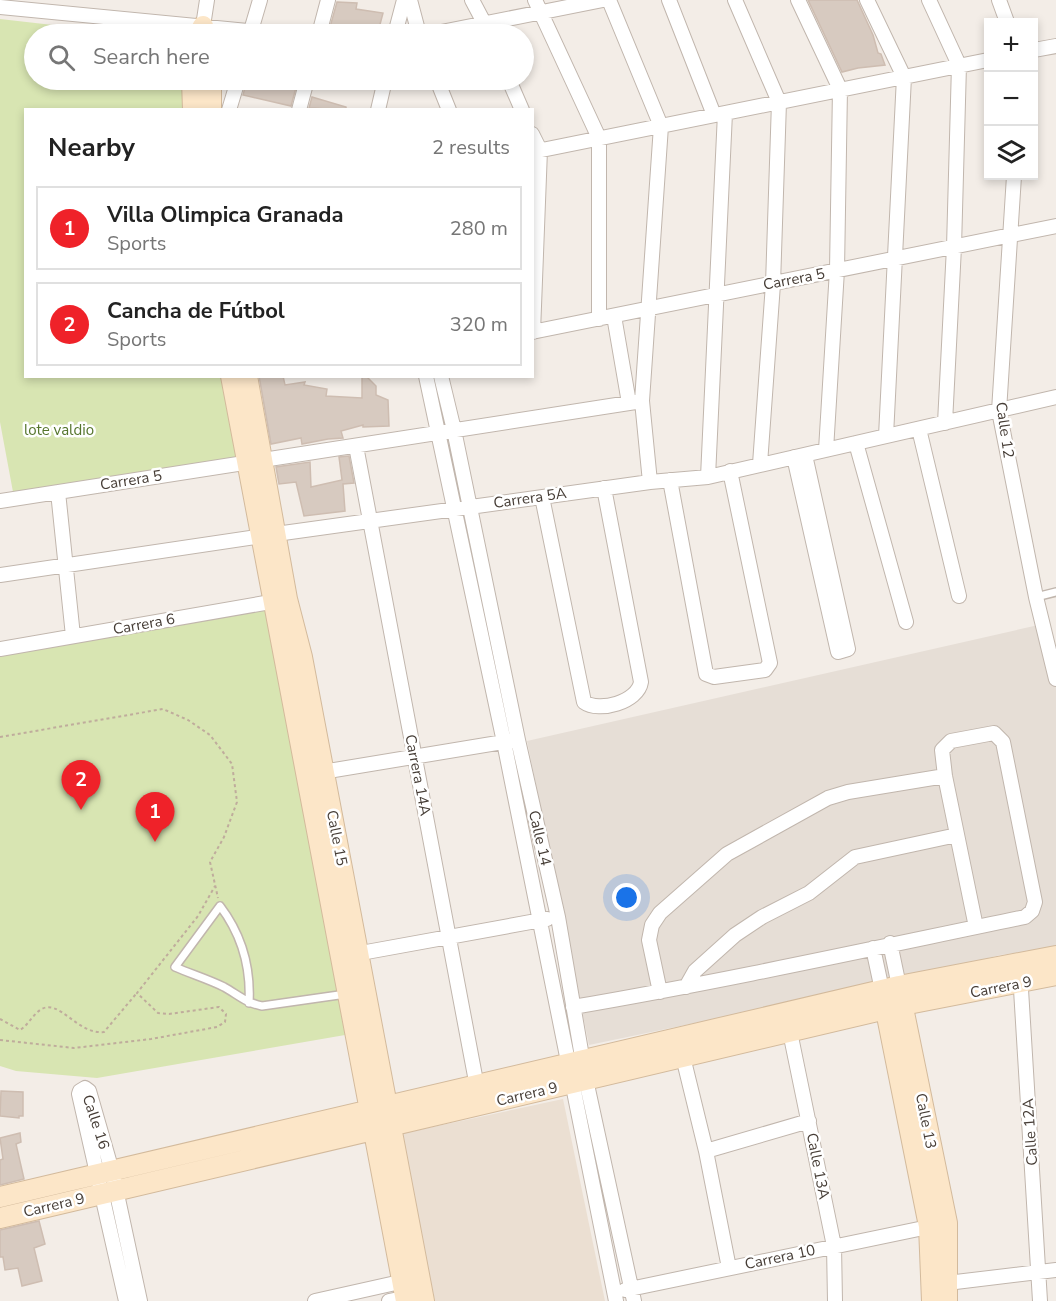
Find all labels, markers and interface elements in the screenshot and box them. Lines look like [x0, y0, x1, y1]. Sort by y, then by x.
map controls [984, 18, 1038, 180]
button: + [984, 18, 1038, 72]
search box [24, 24, 534, 90]
icon: search [45, 41, 78, 74]
text: Search here [93, 42, 210, 72]
button: − [984, 72, 1038, 126]
button: layers [984, 126, 1038, 180]
text: Nearby [48, 130, 135, 165]
text: 2 results [432, 134, 510, 161]
text: Villa Olimpica Granada [107, 200, 343, 230]
text: 1 [64, 215, 76, 242]
text: 280 m [450, 215, 508, 242]
text: Sports [107, 230, 166, 257]
street label: Carrera 5 [761, 263, 827, 295]
text: Cancha de Fútbol [107, 296, 285, 326]
text: 2 [64, 311, 76, 338]
text: 320 m [450, 311, 508, 338]
text: Sports [107, 326, 166, 353]
street label: Calle 12 [991, 401, 1019, 459]
park label: lote valdio [24, 420, 94, 440]
street label: Carrera 5 [99, 465, 163, 495]
street label: Carrera 5A [492, 483, 568, 513]
street label: Carrera 6 [111, 609, 177, 639]
street label: Carrera 14A [400, 733, 436, 817]
pin: 2 [62, 760, 100, 810]
pin: 1 [136, 792, 174, 842]
street label: Calle 15 [322, 808, 352, 868]
street label: Calle 14 [524, 808, 556, 868]
your location [612, 883, 641, 912]
street label: Carrera 9 [968, 971, 1034, 1003]
street label: Carrera 9 [494, 1077, 560, 1111]
street label: Calle 13 [911, 1091, 941, 1151]
street label: Calle 16 [78, 1092, 114, 1152]
street label: Calle 12A [1018, 1098, 1042, 1166]
street label: Calle 13A [802, 1131, 834, 1201]
street label: Carrera 9 [21, 1188, 87, 1222]
street label: Carrera 10 [743, 1240, 817, 1274]

